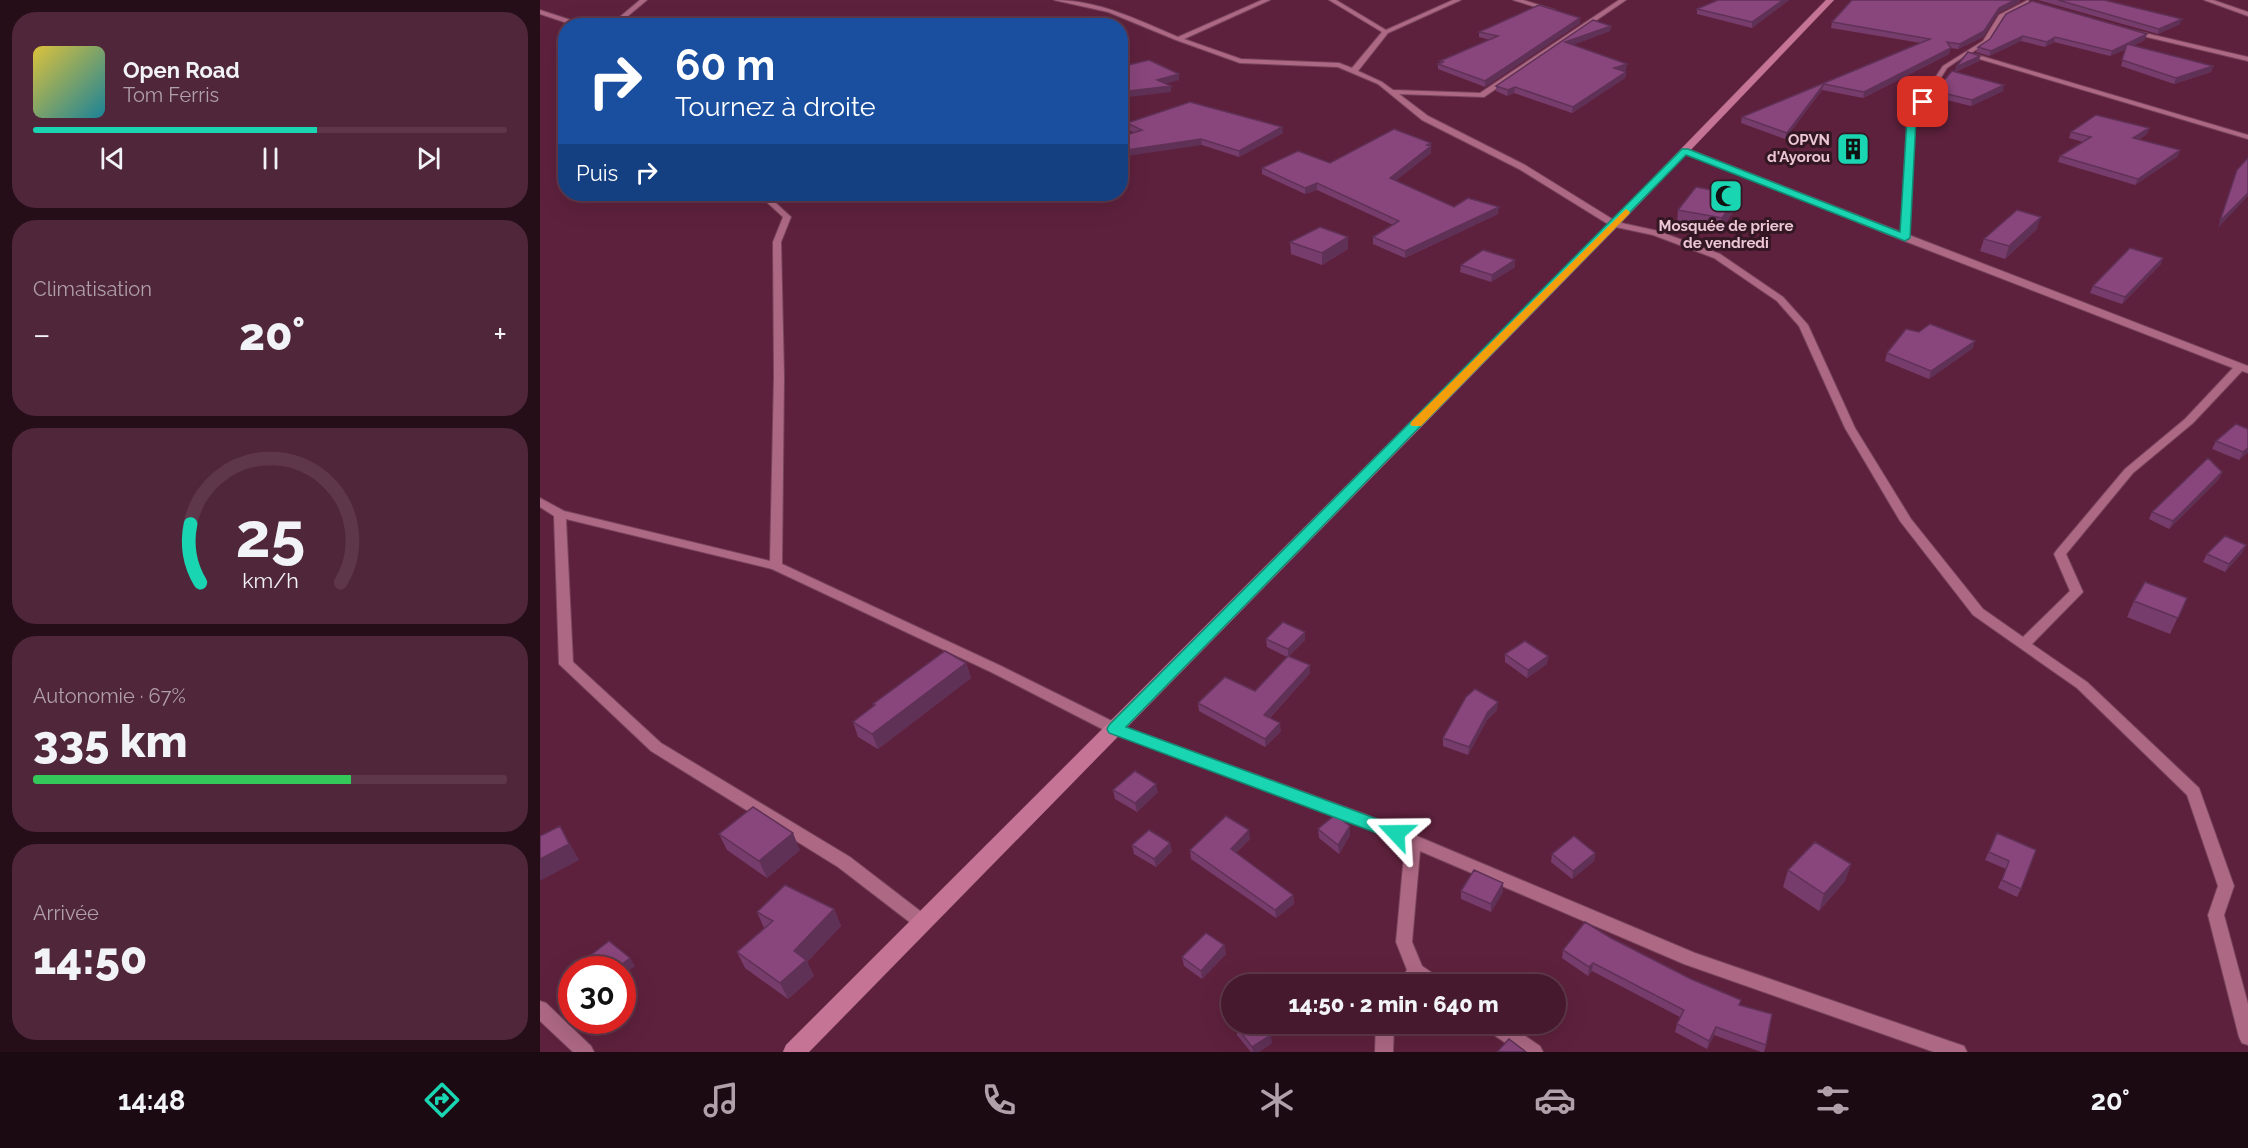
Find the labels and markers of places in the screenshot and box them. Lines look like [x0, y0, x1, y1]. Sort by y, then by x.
pin [1897, 76, 1948, 127]
place label: OPVN d'Ayorou [1767, 131, 1830, 166]
building icon: OPVN d'Ayorou [1835, 131, 1871, 167]
mosque icon: Mosquée de priere de vendredi [1708, 178, 1744, 214]
place label: Mosquée de priere de vendredi [1659, 217, 1793, 252]

